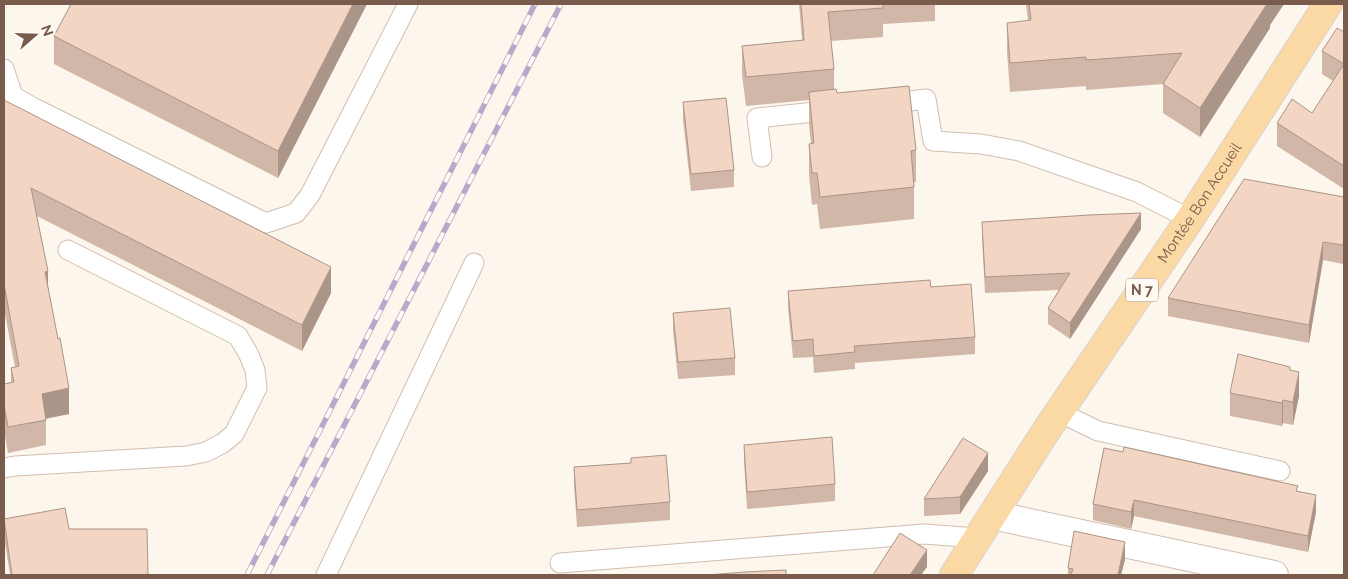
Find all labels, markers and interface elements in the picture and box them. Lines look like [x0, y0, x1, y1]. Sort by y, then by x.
north arrow [10, 10, 60, 60]
text: N [38, 23, 57, 38]
street label: Montée Bon Accueil [1154, 139, 1246, 266]
road number: N 7 [1126, 278, 1158, 302]

